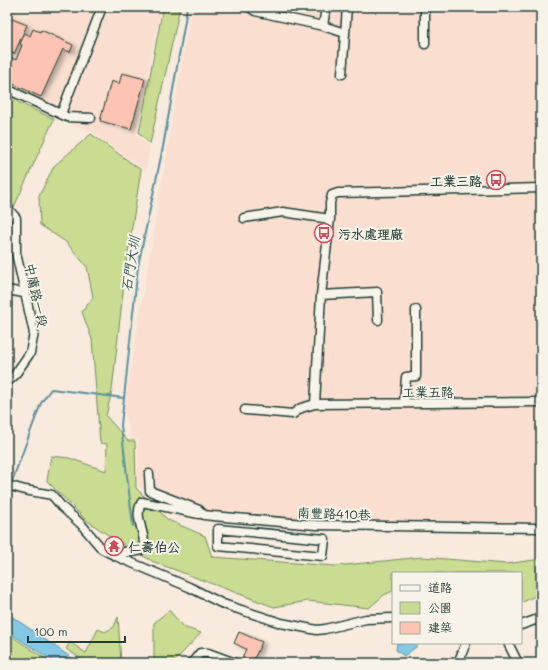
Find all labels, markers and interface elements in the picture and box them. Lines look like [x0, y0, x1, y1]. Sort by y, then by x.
bus stop icon: 工業三路 [485, 169, 507, 191]
place label: 工業三路 [430, 172, 482, 189]
bus stop icon: 污水處理廠 [313, 222, 335, 244]
place label: 污水處理廠 [338, 225, 403, 242]
water label: 石門大圳 [116, 233, 144, 293]
street label: 中庸路一段 [22, 261, 52, 329]
street label: 工業五路 [402, 383, 454, 400]
street label: 南豐路410巷 [297, 503, 371, 523]
temple icon: 仁壽伯公 [103, 535, 125, 557]
place label: 仁壽伯公 [128, 538, 180, 555]
legend [392, 572, 522, 644]
text: 道路 [428, 579, 452, 595]
text: 公園 [428, 599, 452, 615]
scale bar [28, 618, 125, 644]
text: 建築 [428, 619, 452, 635]
text: 100 m [34, 623, 68, 639]

